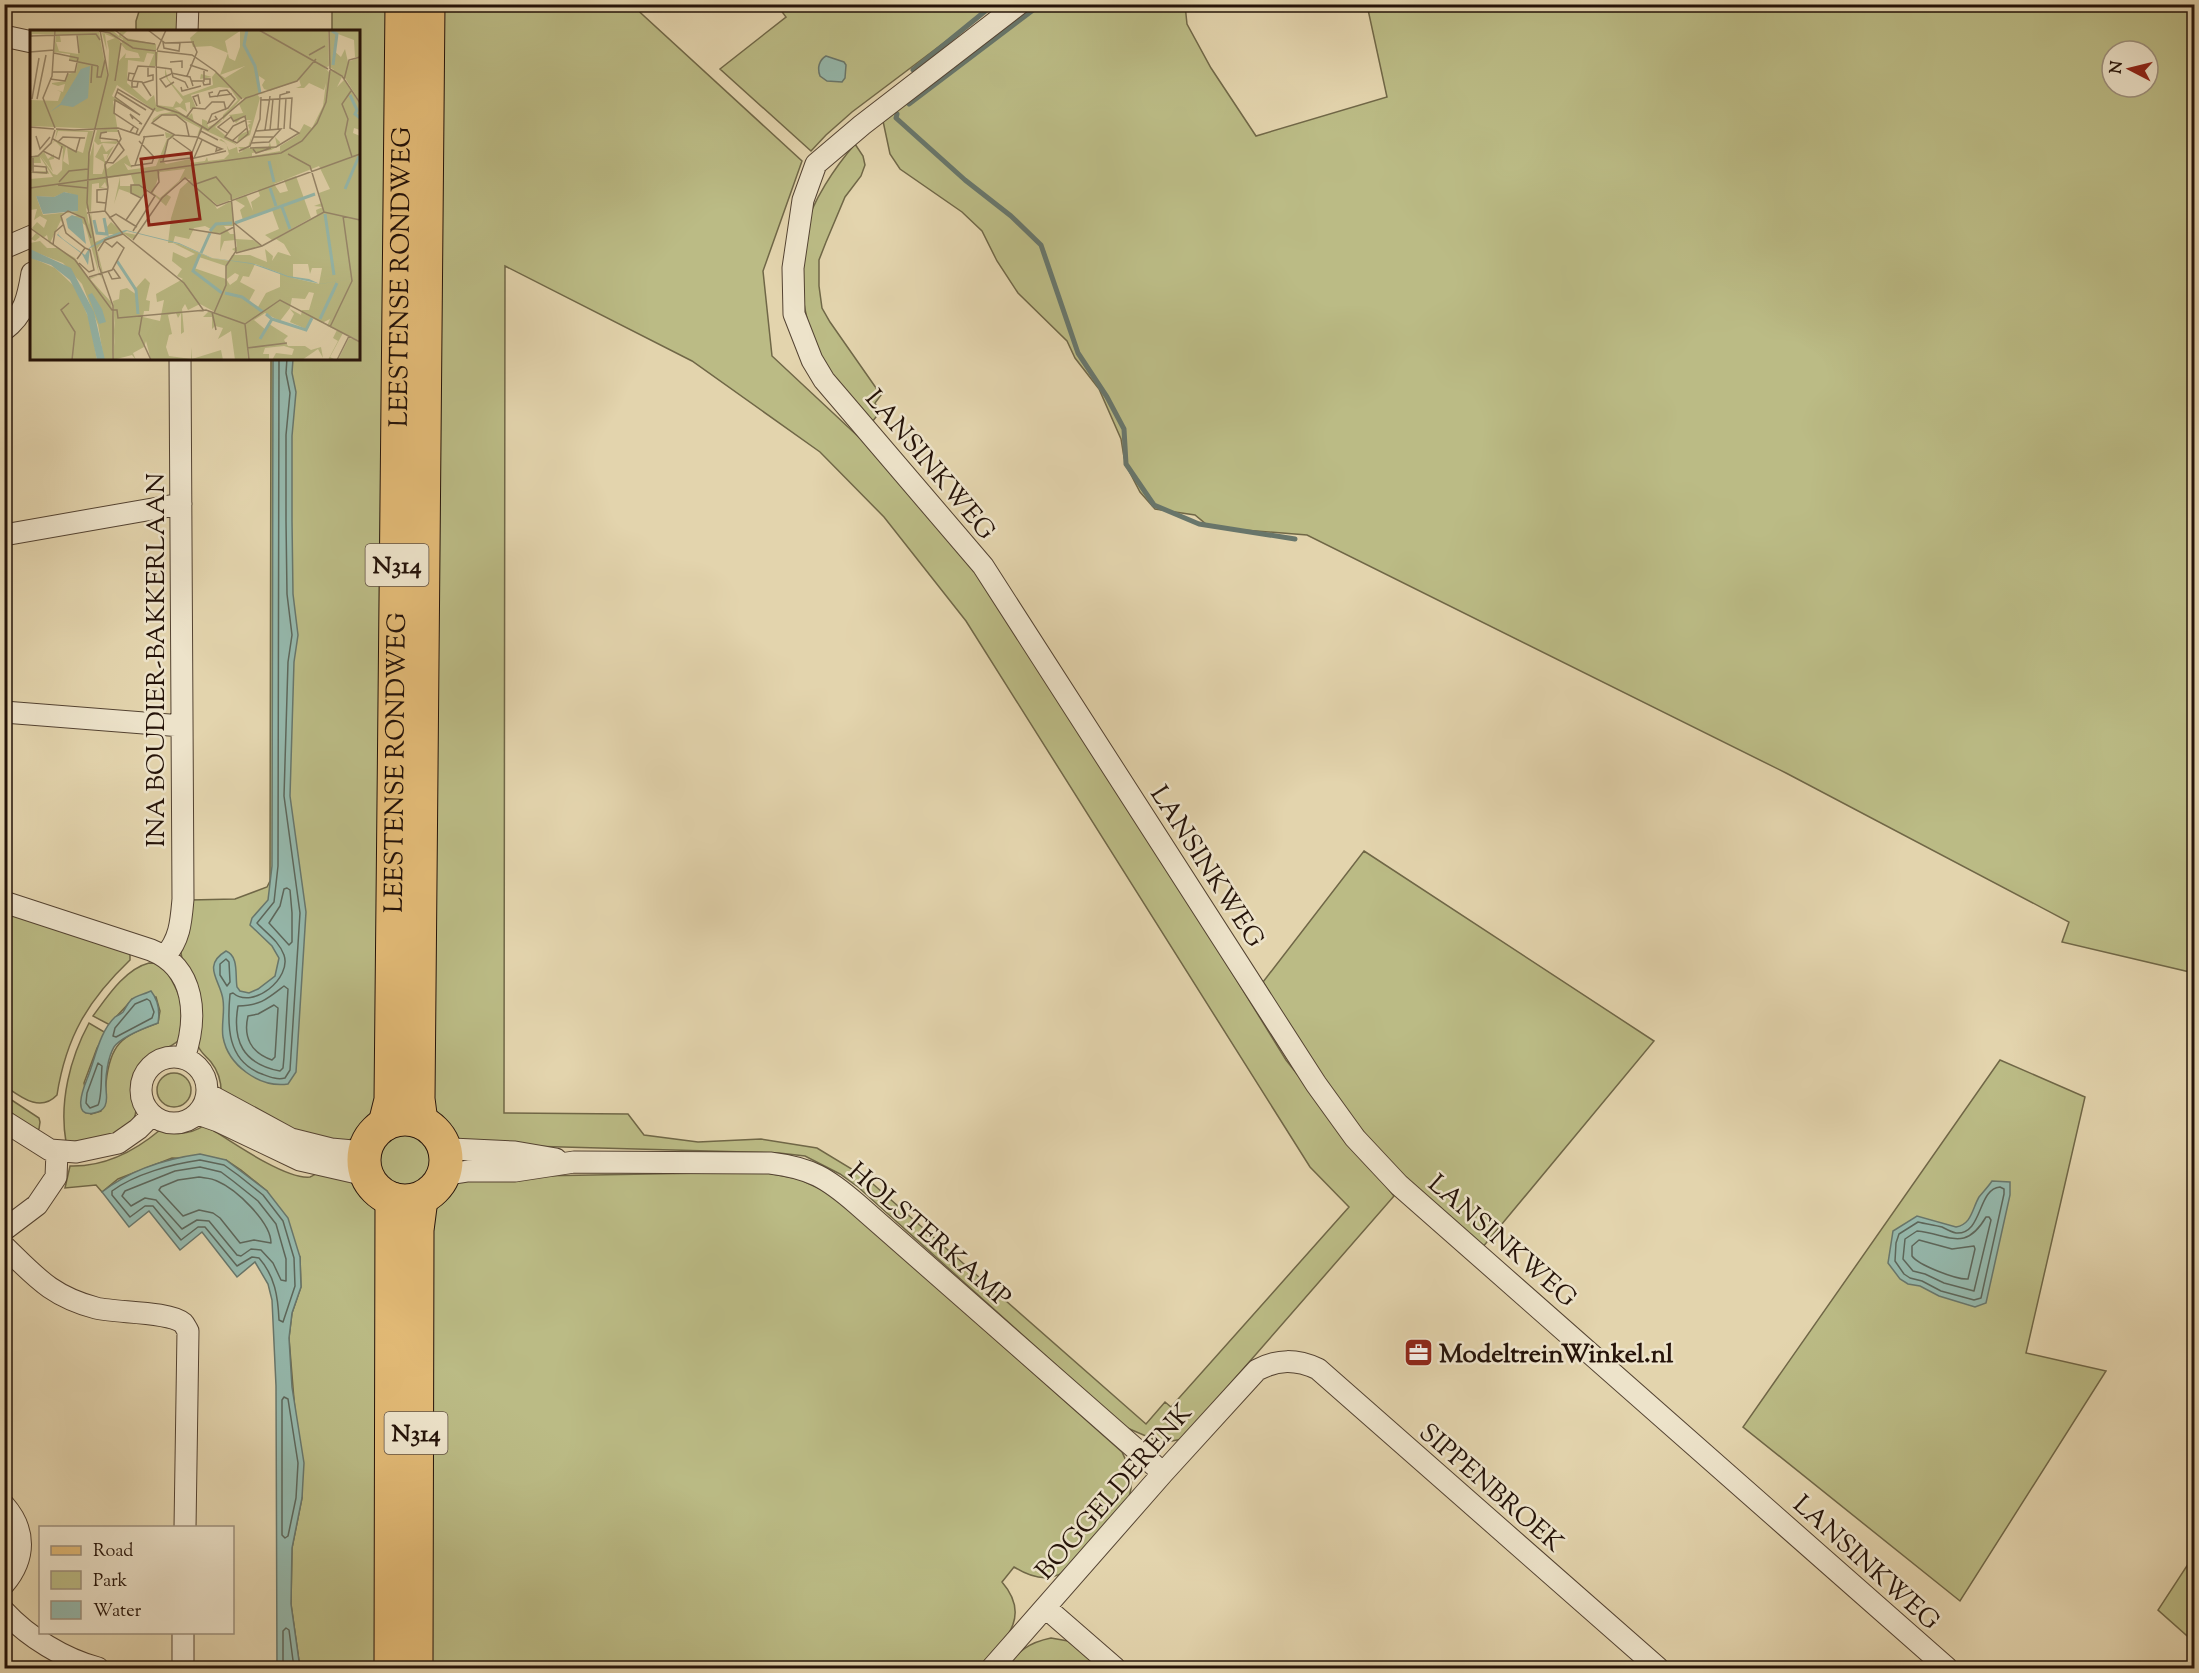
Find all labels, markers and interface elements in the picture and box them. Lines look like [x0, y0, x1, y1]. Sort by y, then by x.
inset map [30, 30, 360, 360]
north arrow [2100, 39, 2160, 99]
text: N [2105, 60, 2130, 75]
street label: LEESTENSE RONDWEG [382, 126, 422, 427]
street label: LANSINKWEG [855, 382, 1003, 549]
street label: INA BOUDIER-BAKKERLAAN [139, 473, 176, 847]
road number: N314 [366, 544, 428, 586]
street label: LEESTENSE RONDWEG [377, 612, 417, 913]
street label: LANSINKWEG [1140, 779, 1272, 956]
street label: HOLSTERKAMP [839, 1155, 1018, 1317]
street label: LANSINKWEG [1419, 1167, 1584, 1317]
office icon: ModeltreinWinkel.nl [1402, 1337, 1434, 1369]
place label: ModeltreinWinkel.nl [1439, 1337, 1674, 1374]
street label: BOGGELDERENK [1028, 1396, 1202, 1589]
road number: N314 [384, 1412, 448, 1454]
street label: SIPPENBROEK [1410, 1416, 1571, 1562]
street label: LANSINKWEG [1784, 1488, 1947, 1640]
legend [39, 1526, 234, 1634]
text: Road [93, 1539, 133, 1565]
text: Park [93, 1569, 128, 1595]
text: Water [93, 1599, 142, 1625]

